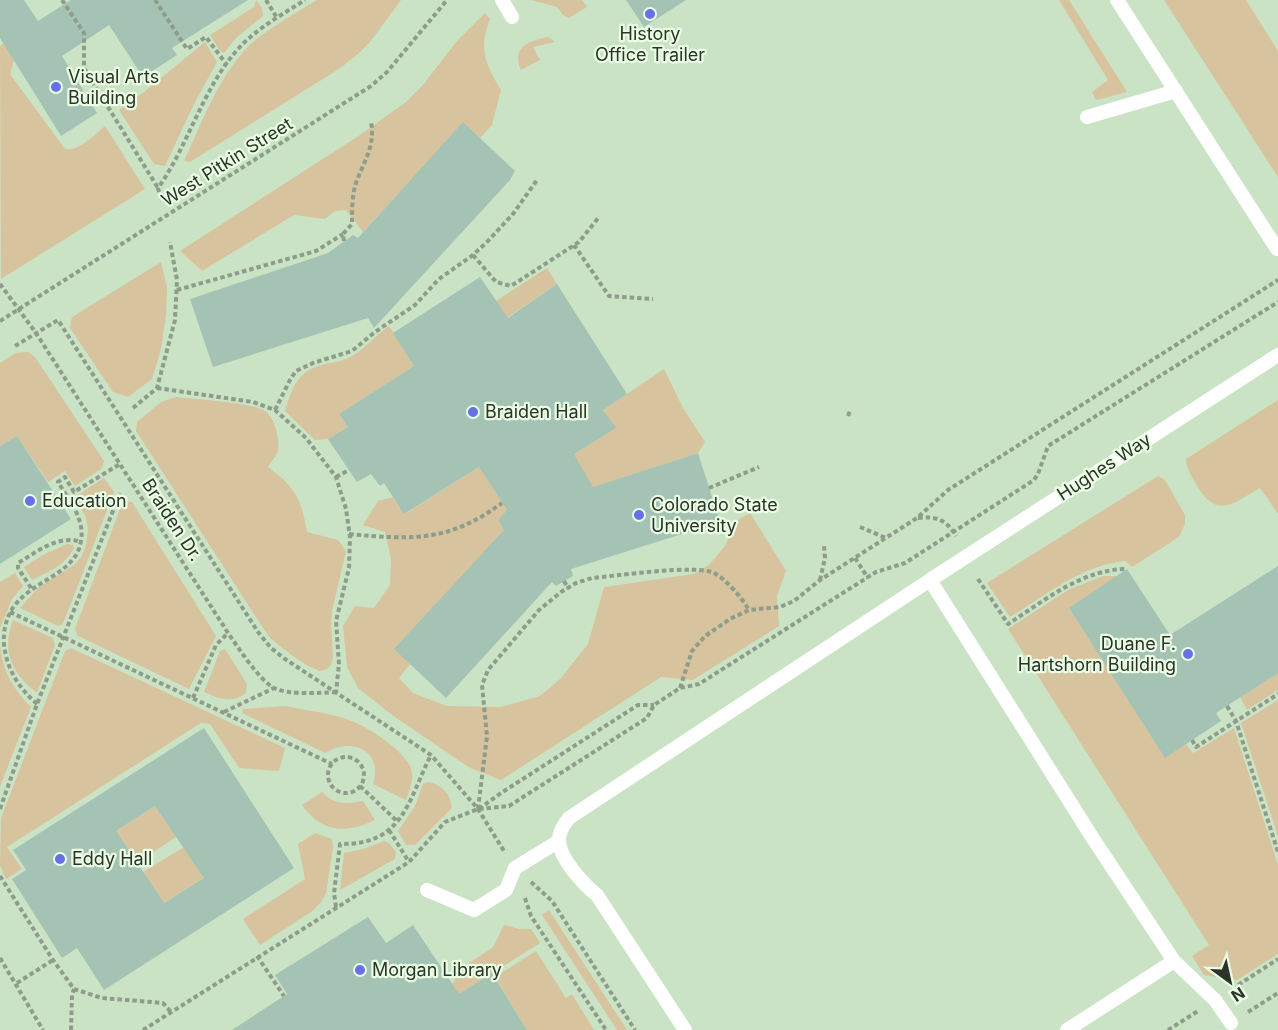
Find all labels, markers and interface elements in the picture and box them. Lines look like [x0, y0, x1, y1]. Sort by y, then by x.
marker: History Office Trailer [643, 7, 657, 21]
place label: History Office Trailer [595, 23, 705, 65]
place label: Visual Arts Building [68, 66, 159, 108]
marker: Visual Arts Building [49, 80, 63, 94]
street label: West Pitkin Street [157, 113, 296, 210]
place label: Braiden Hall [485, 401, 587, 422]
marker: Braiden Hall [466, 405, 480, 419]
street label: Hughes Way [1053, 428, 1155, 505]
street label: Braiden Dr. [138, 475, 207, 565]
place label: Education [42, 490, 127, 511]
marker: Education [23, 494, 37, 508]
place label: Colorado State University [651, 494, 778, 536]
marker: Colorado State University [632, 508, 646, 522]
place label: Duane F. Hartshorn Building [1018, 633, 1176, 675]
marker: Duane F. Hartshorn Building [1181, 647, 1195, 661]
place label: Eddy Hall [72, 848, 152, 869]
marker: Eddy Hall [53, 852, 67, 866]
north arrow [1200, 952, 1260, 1012]
place label: Morgan Library [372, 959, 502, 980]
marker: Morgan Library [353, 963, 367, 977]
text: N [1228, 983, 1249, 1006]

